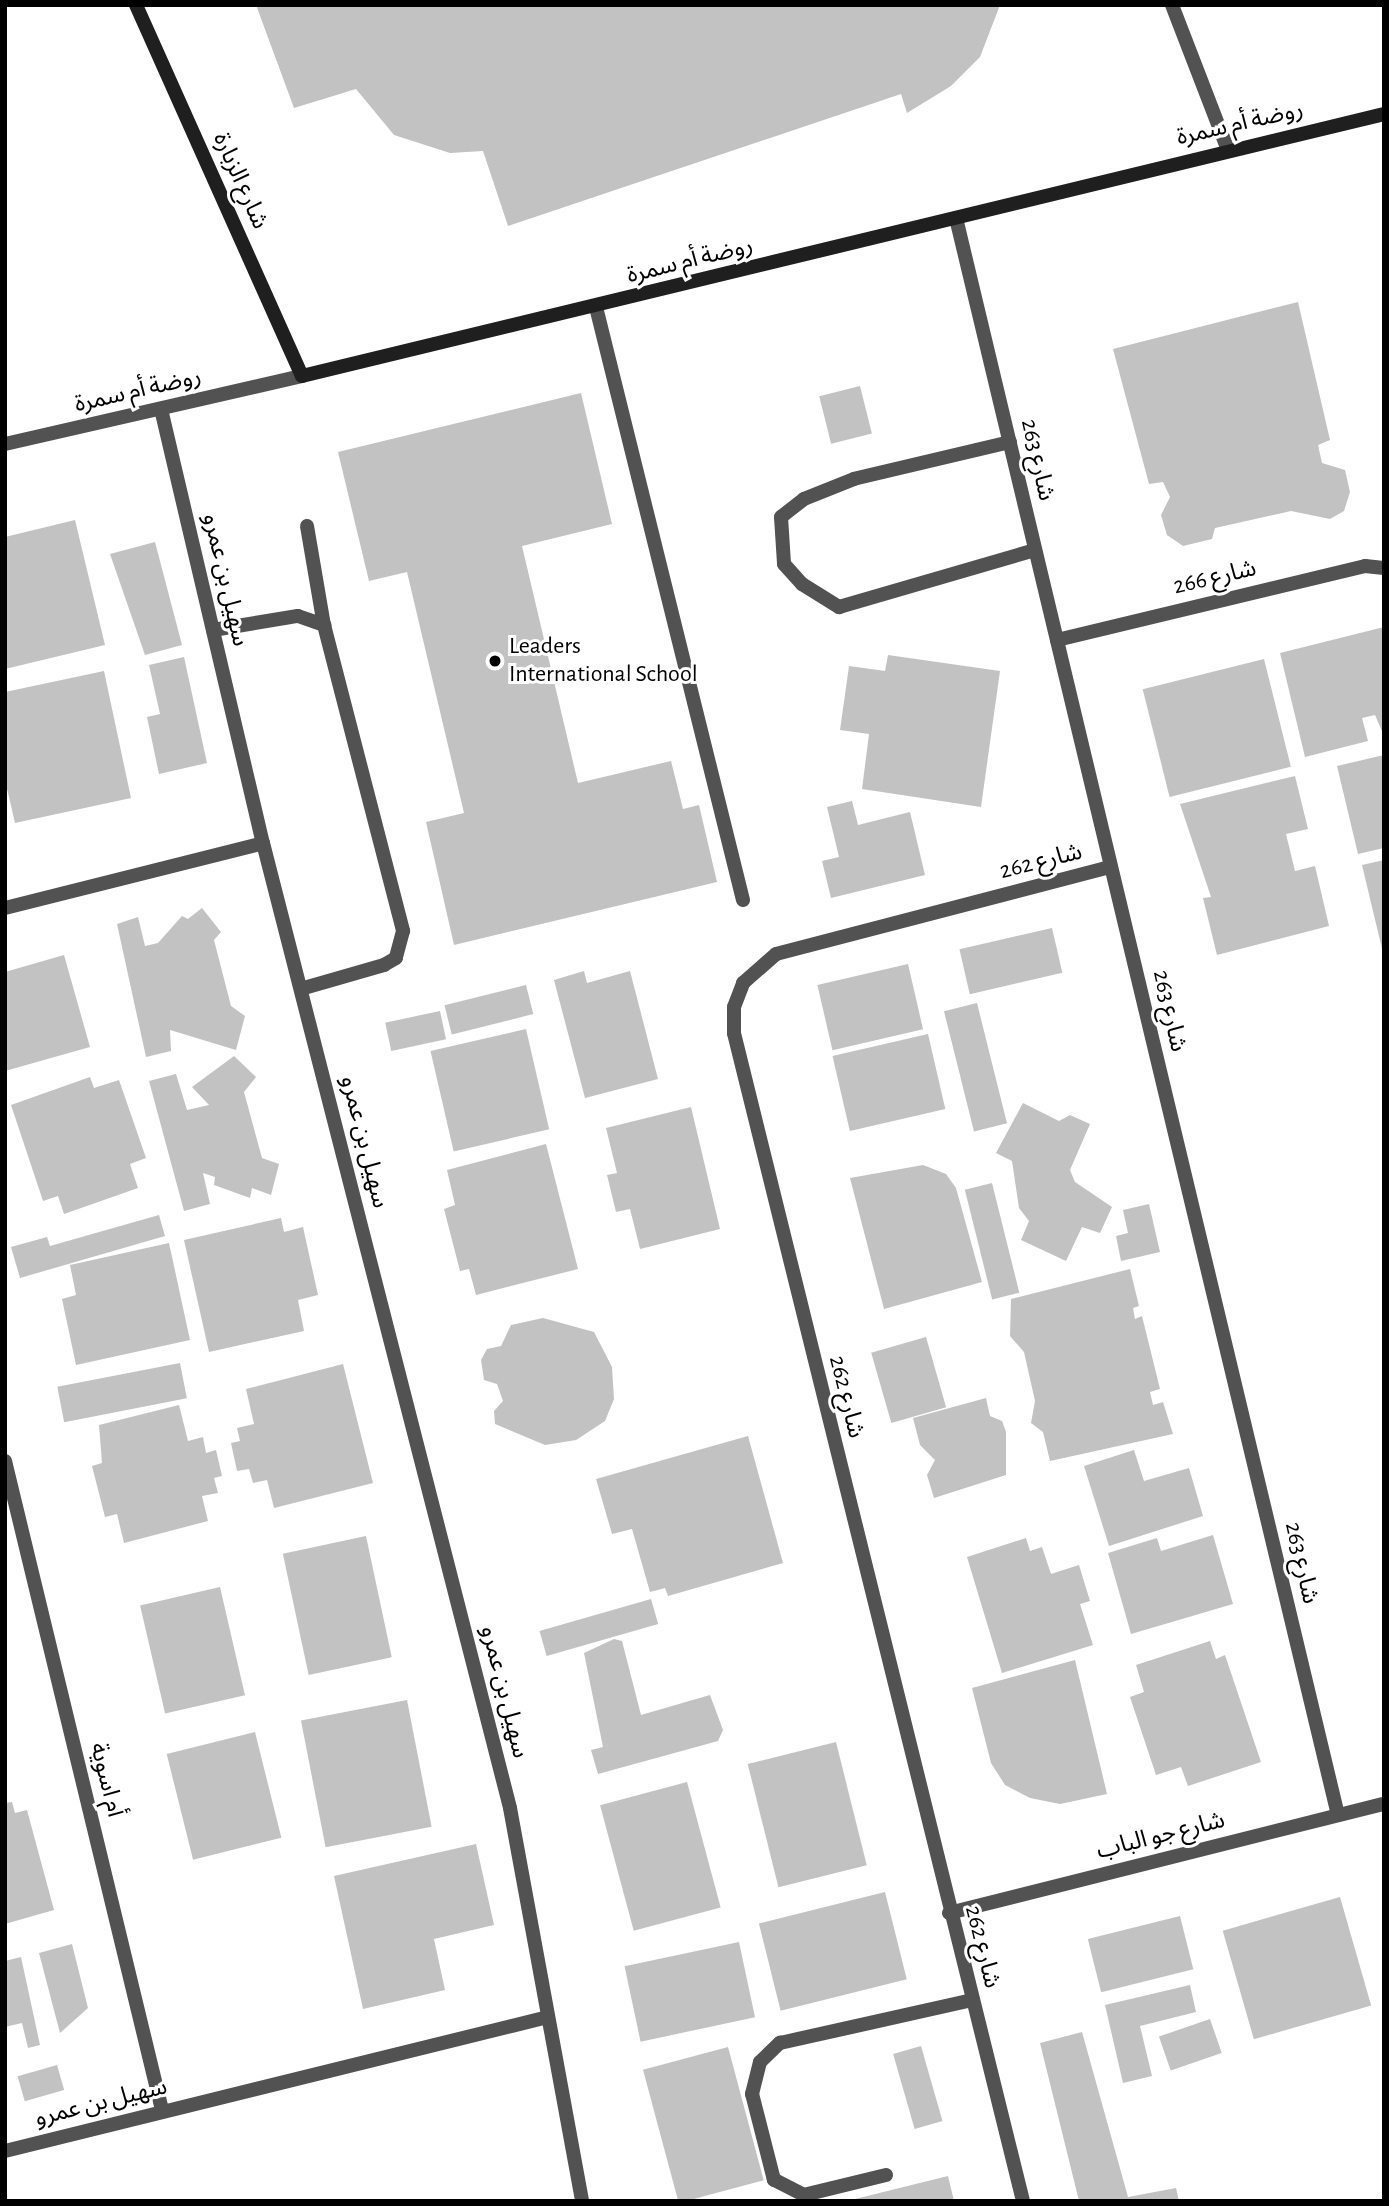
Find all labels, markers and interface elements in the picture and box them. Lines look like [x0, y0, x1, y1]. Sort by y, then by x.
street label: روضة أم سمرة [1174, 95, 1306, 153]
street label: شارع الزبارة [206, 128, 274, 234]
street label: روضة أم سمرة [624, 231, 756, 291]
street label: روضة أم سمرة [72, 362, 204, 420]
street label: شارع 263 [1014, 416, 1060, 504]
street label: سهيل بن عمرو [196, 511, 254, 649]
street label: شارع 266 [1171, 554, 1259, 602]
place label: Leaders International School [509, 633, 698, 689]
marker: Leaders International School [487, 653, 503, 669]
street label: شارع 262 [997, 838, 1085, 886]
street label: شارع 263 [1146, 967, 1192, 1055]
street label: سهيل بن عمرو [334, 1073, 394, 1211]
street label: شارع 262 [822, 1353, 870, 1441]
street label: شارع 263 [1278, 1519, 1324, 1607]
street label: سهيل بن عمرو [474, 1623, 534, 1761]
street label: أم اسوية [83, 1740, 129, 1820]
street label: شارع جو الباب [1094, 1806, 1228, 1866]
street label: شارع 262 [958, 1903, 1006, 1991]
street label: سهيل بن عمرو [32, 2073, 170, 2133]

